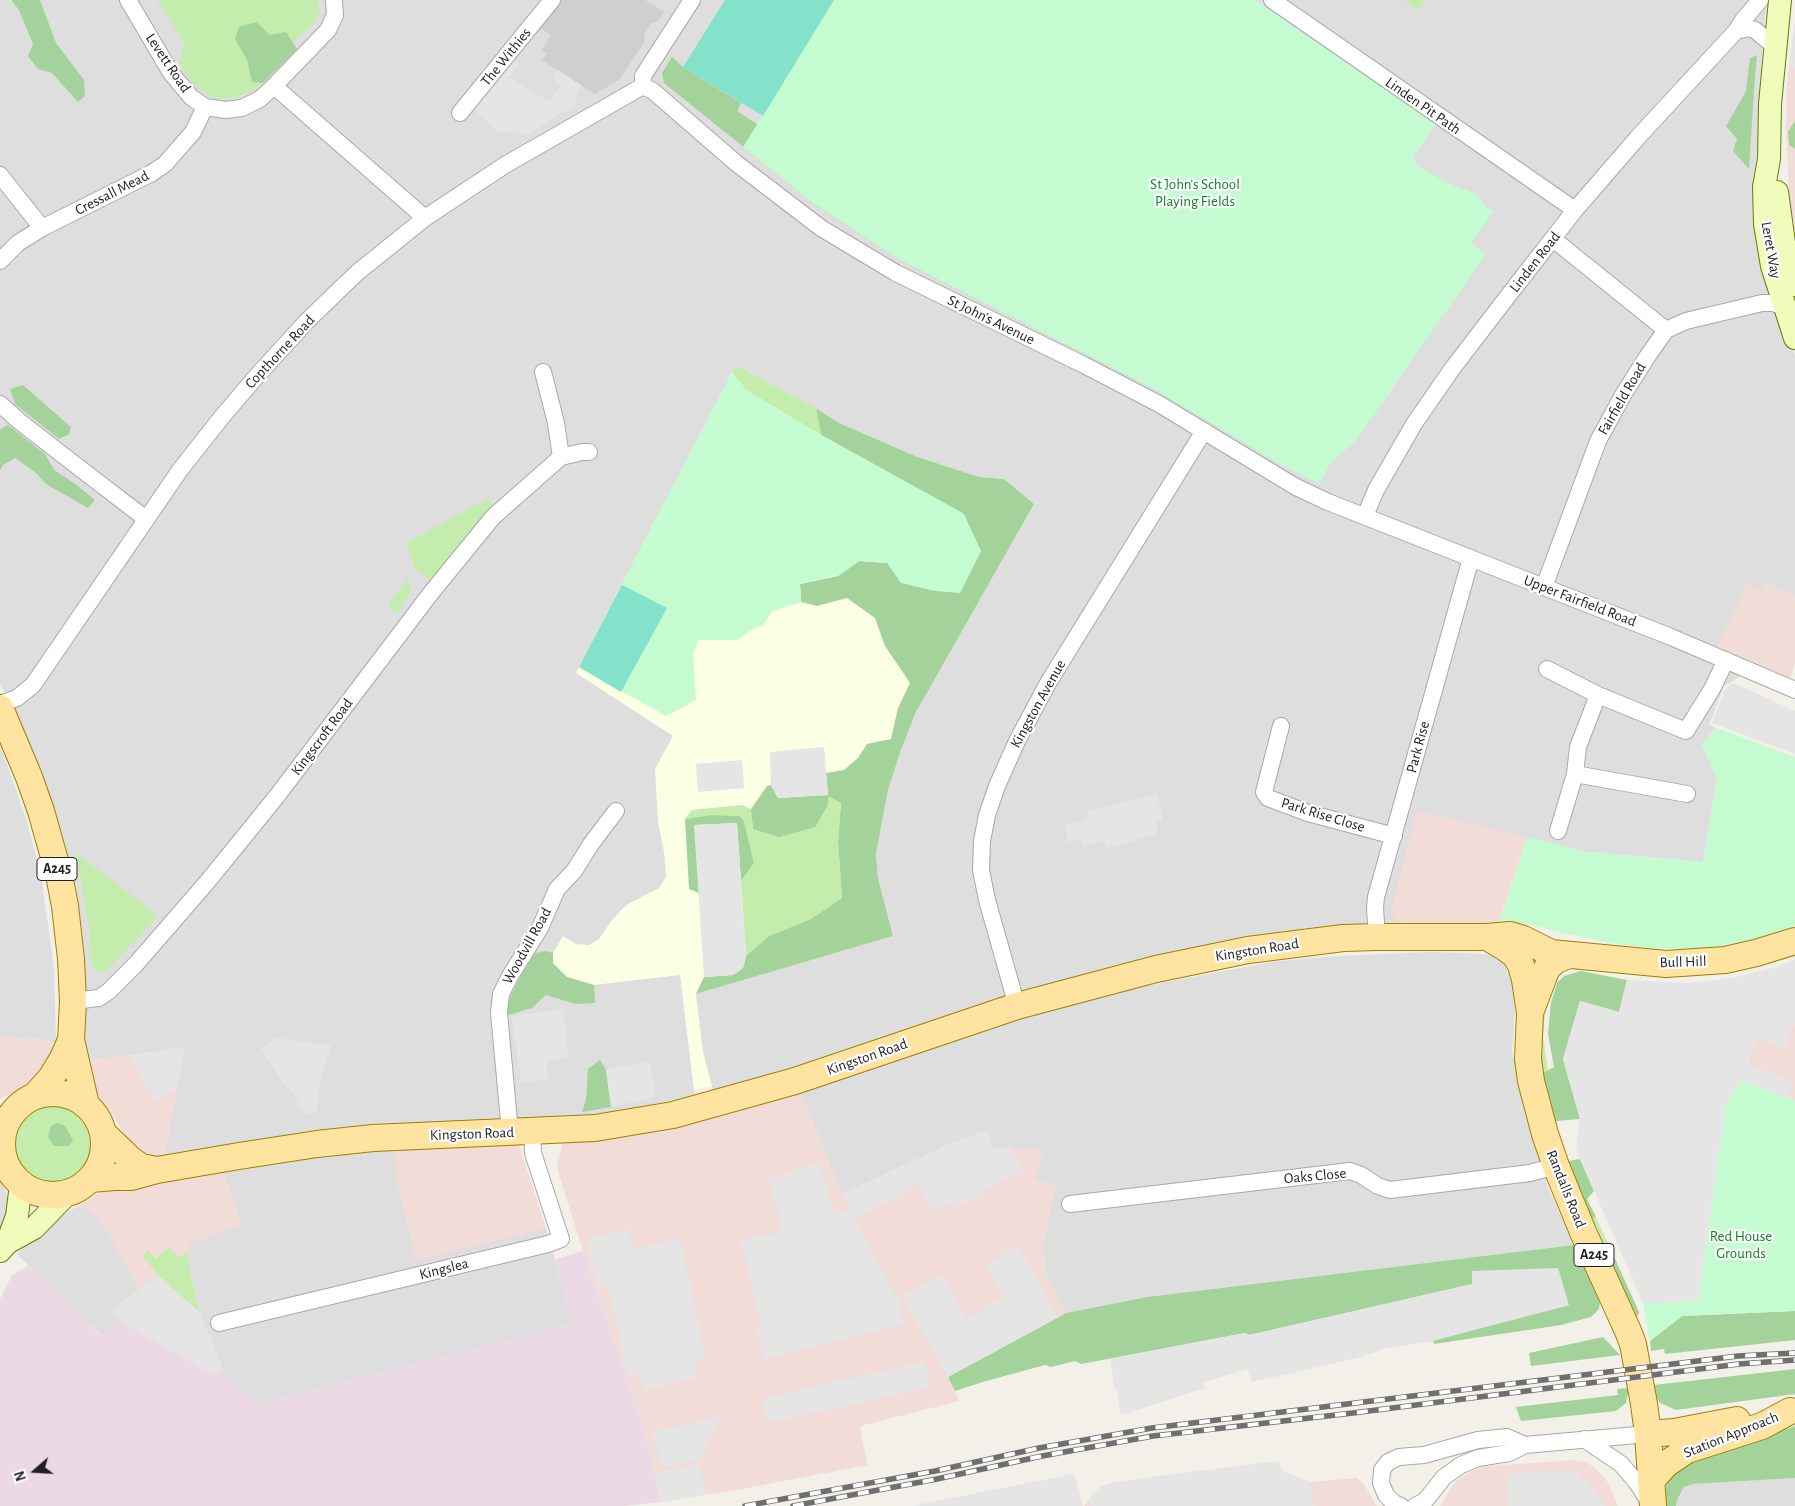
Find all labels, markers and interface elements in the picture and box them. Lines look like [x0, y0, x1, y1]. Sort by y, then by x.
street label: The Withies [477, 24, 535, 90]
street label: Levett Road [142, 30, 194, 96]
street label: Linden Pit Path [1382, 73, 1464, 139]
street label: Cressall Mead [72, 167, 152, 219]
park label: St John's School Playing Fields [1150, 175, 1240, 210]
street label: Leret Way [1757, 220, 1785, 280]
street label: Linden Road [1506, 228, 1564, 296]
street label: St John's Avenue [944, 291, 1038, 349]
street label: Copthorne Road [241, 311, 319, 393]
street label: Fairfield Road [1594, 360, 1650, 438]
street label: Upper Fairfield Road [1521, 571, 1639, 631]
street label: Kingston Avenue [1006, 657, 1070, 751]
street label: Kingscroft Road [287, 695, 357, 779]
street label: Park Rise [1402, 719, 1434, 775]
street label: Park Rise Close [1279, 794, 1367, 836]
road number: A245 [37, 858, 77, 881]
street label: Woodvill Road [499, 905, 555, 987]
street label: Kingston Road [1214, 935, 1300, 965]
street label: Bull Hill [1659, 952, 1707, 972]
street label: Kingston Road [824, 1035, 910, 1079]
street label: Kingston Road [430, 1124, 514, 1144]
street label: Randalls Road [1542, 1147, 1590, 1231]
street label: Oaks Close [1283, 1164, 1347, 1188]
park label: Red House Grounds [1710, 1227, 1772, 1262]
road number: A245 [1574, 1244, 1614, 1266]
street label: Kingslea [418, 1254, 470, 1284]
street label: Station Approach [1681, 1408, 1781, 1462]
north arrow [10, 1446, 60, 1496]
text: N [13, 1469, 29, 1483]

